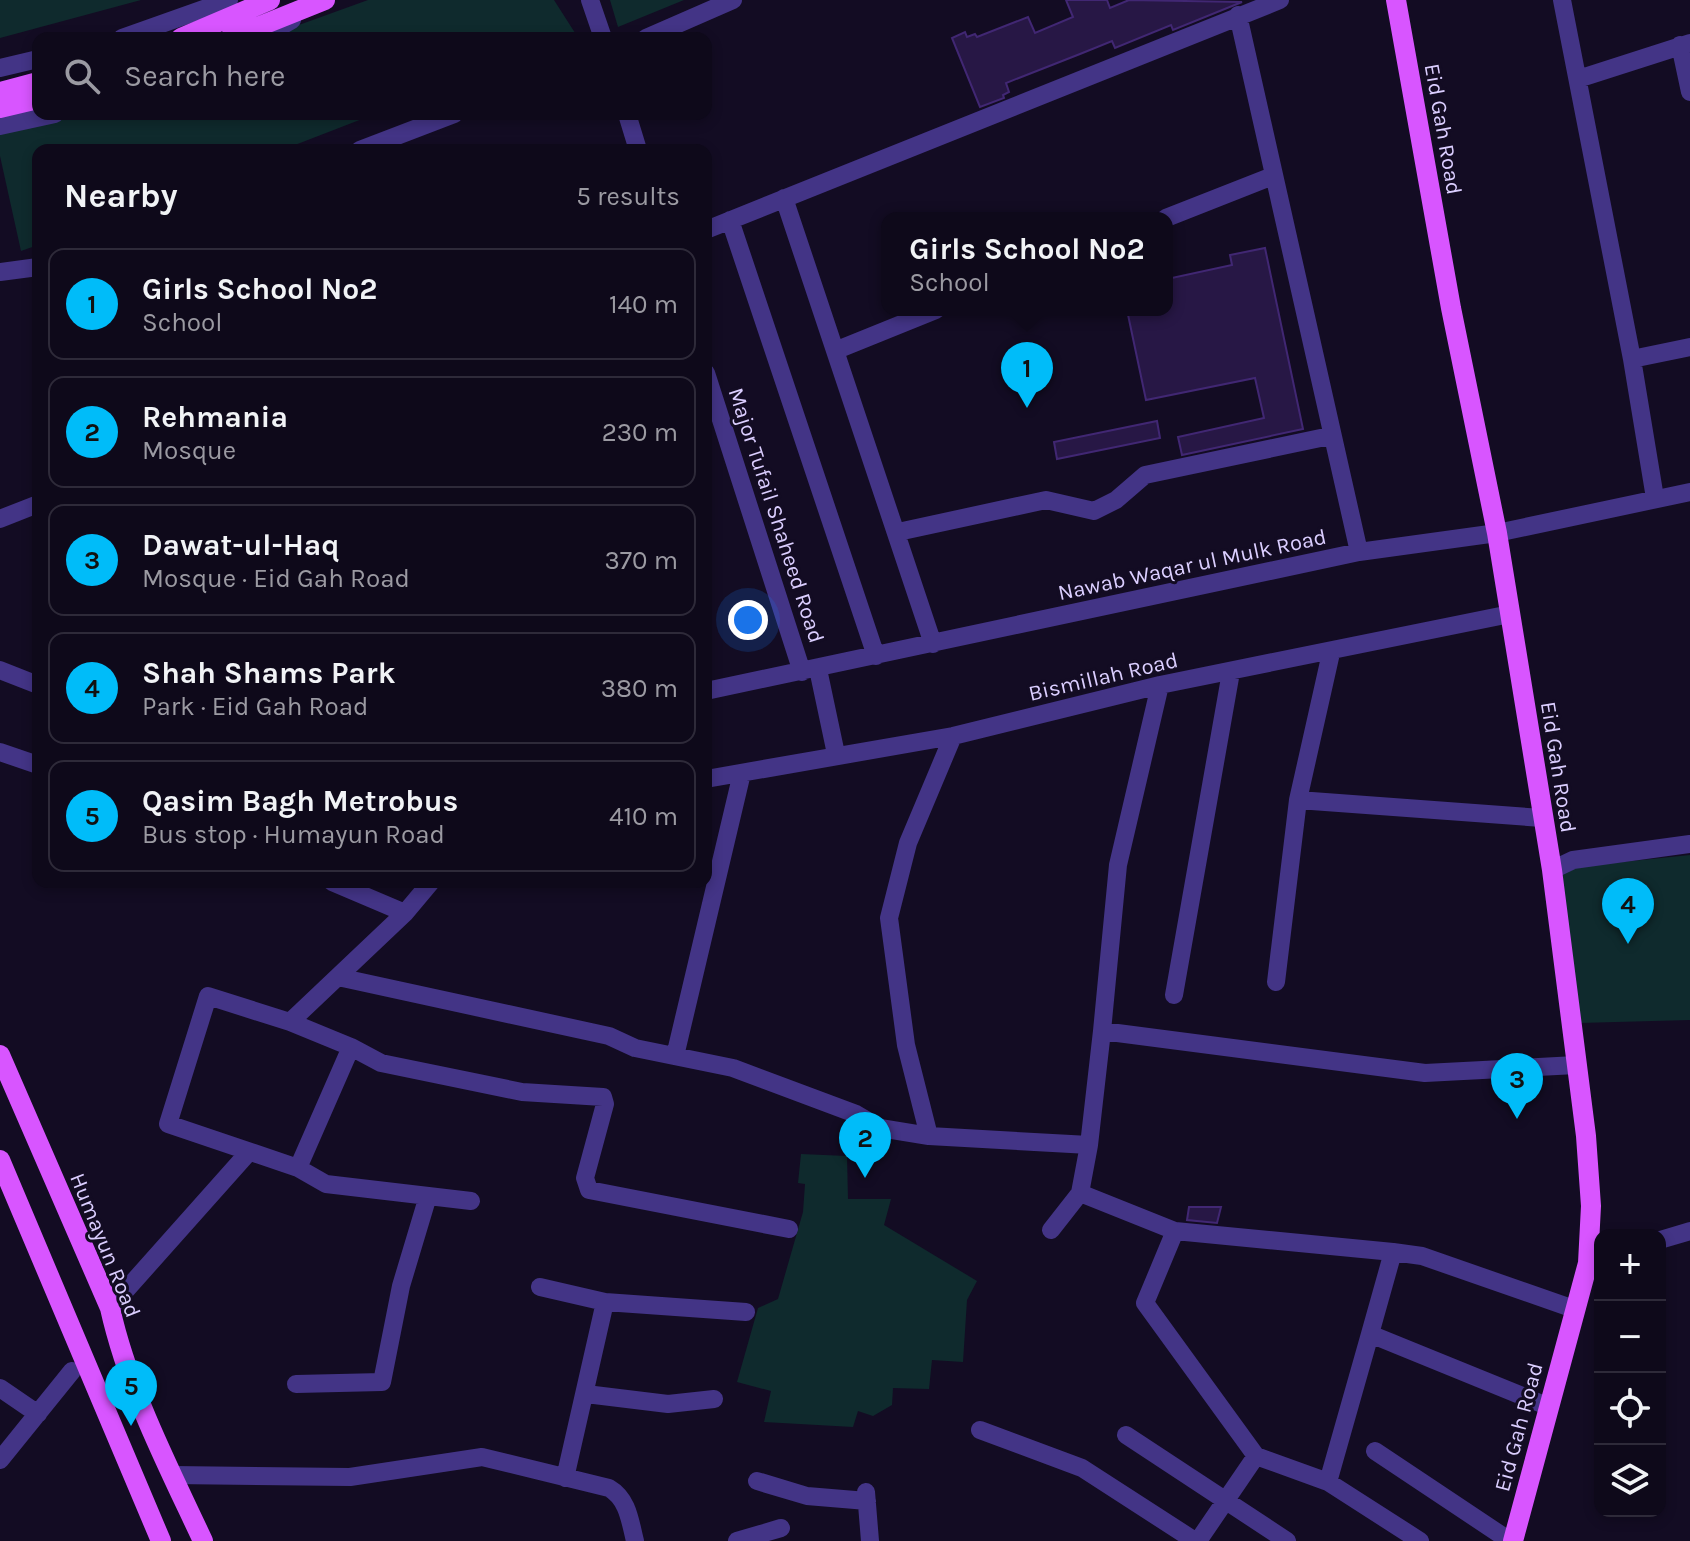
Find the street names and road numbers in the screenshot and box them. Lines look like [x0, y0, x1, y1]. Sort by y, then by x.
street label: Eid Gah Road [1419, 62, 1467, 197]
street label: Major Tufail Shaheed Road [722, 384, 830, 646]
street label: Nawab Waqar ul Mulk Road [1056, 524, 1329, 606]
street label: Bismillah Road [1026, 647, 1180, 707]
street label: Eid Gah Road [1535, 700, 1581, 835]
street label: Humayun Road [64, 1169, 146, 1321]
street label: Eid Gah Road [1489, 1360, 1549, 1495]

